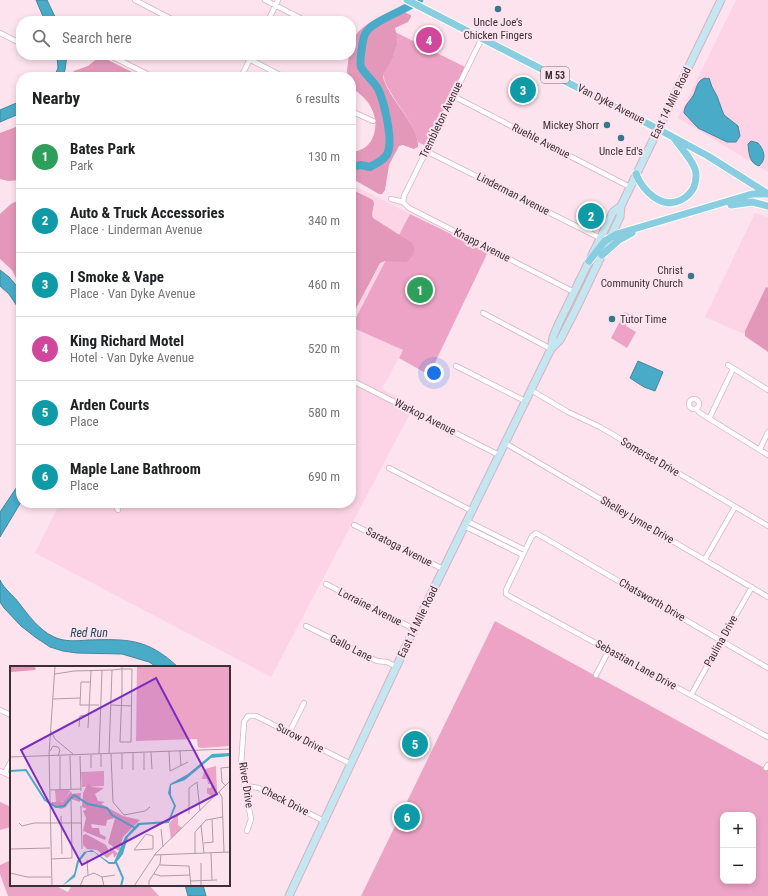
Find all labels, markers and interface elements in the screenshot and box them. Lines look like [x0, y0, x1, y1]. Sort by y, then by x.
marker: Uncle Joe’s Chicken Fingers [493, 4, 503, 14]
search box [16, 16, 356, 60]
place label: Uncle Joe’s Chicken Fingers [463, 16, 533, 42]
pin: 4 [416, 25, 442, 55]
icon: search [30, 27, 52, 49]
text: Search here [62, 29, 132, 47]
street label: East 14 Mile Road [648, 65, 694, 141]
road number: M 53 [541, 67, 569, 83]
pin: 3 [510, 75, 536, 105]
street label: Trembleton Avenue [417, 80, 465, 160]
street label: Van Dyke Avenue [575, 81, 647, 127]
text: Nearby [32, 88, 80, 108]
text: 6 results [296, 91, 340, 106]
place label: Mickey Shorr [543, 119, 600, 132]
marker: Mickey Shorr [602, 120, 612, 130]
street label: Ruehle Avenue [510, 121, 572, 161]
marker: Uncle Ed's [616, 133, 626, 143]
text: Bates Park [70, 140, 135, 158]
place label: Uncle Ed's [599, 145, 643, 158]
text: 1 [42, 149, 48, 164]
text: 130 m [308, 149, 340, 164]
text: Park [70, 158, 93, 173]
street label: Linderman Avenue [474, 170, 552, 218]
pin: 2 [578, 201, 604, 231]
text: Auto & Truck Accessories [70, 204, 225, 222]
text: 2 [42, 213, 48, 228]
text: 340 m [308, 213, 340, 228]
text: Place · Linderman Avenue [70, 222, 202, 237]
street label: Knapp Avenue [452, 225, 512, 265]
place label: Christ Community Church [601, 264, 683, 290]
text: I Smoke & Vape [70, 268, 164, 286]
marker: Christ Community Church [686, 271, 696, 281]
pin: 1 [407, 275, 433, 305]
text: 3 [42, 277, 48, 292]
text: 460 m [308, 277, 340, 292]
text: Place · Van Dyke Avenue [70, 286, 195, 301]
place label: Tutor Time [620, 313, 667, 326]
marker: Tutor Time [607, 314, 617, 324]
text: King Richard Motel [70, 332, 184, 350]
text: 4 [42, 341, 48, 356]
text: 520 m [308, 341, 340, 356]
text: Hotel · Van Dyke Avenue [70, 350, 194, 365]
your location [424, 363, 444, 383]
text: Arden Courts [70, 396, 149, 414]
street label: Warkop Avenue [392, 396, 458, 438]
text: 5 [42, 405, 48, 420]
text: 580 m [308, 405, 340, 420]
text: Place [70, 414, 99, 429]
street label: Somerset Drive [618, 435, 682, 479]
text: Maple Lane Bathroom [70, 460, 201, 478]
text: 6 [42, 469, 48, 484]
text: 690 m [308, 469, 340, 484]
text: Place [70, 478, 99, 493]
street label: Shelley Lynne Drive [598, 494, 676, 546]
street label: Saratoga Avenue [364, 525, 434, 569]
street label: Chatsworth Drive [617, 576, 687, 624]
street label: East 14 Mile Road [395, 584, 441, 660]
street label: Lorraine Avenue [336, 585, 404, 629]
street label: Paulina Drive [702, 613, 740, 669]
water label: Red Run [70, 626, 108, 640]
street label: Gallo Lane [328, 632, 374, 664]
street label: Sebastian Lane Drive [593, 637, 679, 693]
inset map [10, 666, 230, 886]
street label: Surow Drive [274, 721, 326, 755]
pin: 5 [402, 729, 428, 759]
street label: River Drive [236, 761, 256, 809]
street label: Check Drive [259, 784, 311, 818]
pin: 6 [394, 802, 420, 832]
map controls [720, 812, 756, 884]
button: + [720, 812, 756, 848]
button: − [720, 848, 756, 884]

